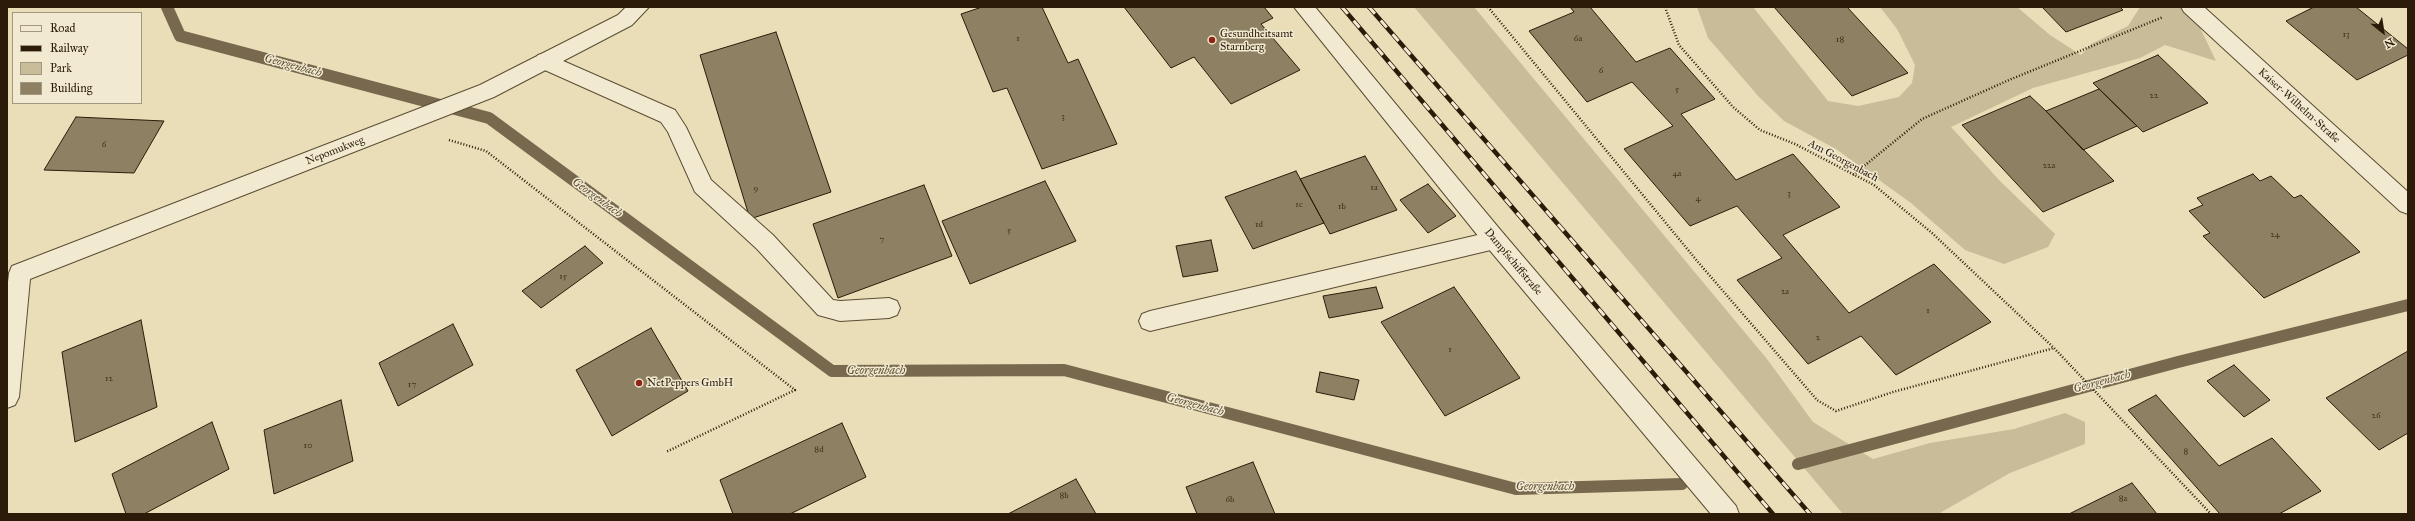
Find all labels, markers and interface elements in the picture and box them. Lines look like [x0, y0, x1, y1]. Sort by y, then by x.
legend [12, 12, 142, 104]
north arrow [2363, 12, 2403, 52]
text: Road [50, 21, 76, 35]
place label: Gesundheitsamt Starnberg [1220, 27, 1293, 53]
house number: 13 [2342, 30, 2350, 40]
house number: 1 [1016, 34, 1020, 44]
house number: 6a [1574, 34, 1582, 44]
marker: Gesundheitsamt Starnberg [1207, 35, 1217, 45]
house number: 18 [1836, 35, 1844, 45]
text: N [2382, 35, 2397, 51]
text: Railway [50, 41, 88, 55]
water label: Georgenbach [263, 51, 323, 81]
text: Park [50, 61, 72, 75]
house number: 6 [1599, 66, 1603, 76]
street label: Kaiser-Wilhelm-Straße [2255, 66, 2343, 146]
text: Building [50, 81, 92, 95]
house number: 5 [1675, 85, 1679, 95]
house number: 22 [2150, 91, 2158, 101]
house number: 3 [1061, 112, 1065, 122]
street label: Nepomukweg [304, 134, 366, 168]
street label: Am Georgenbach [1806, 137, 1880, 185]
house number: 6 [102, 140, 106, 150]
house number: 22a [2043, 161, 2055, 171]
house number: 4a [1673, 169, 1681, 179]
water label: Georgenbach [569, 175, 625, 221]
house number: 1a [1370, 183, 1378, 193]
house number: 9 [754, 184, 758, 194]
house number: 3 [1787, 189, 1791, 199]
house number: 4 [1695, 194, 1701, 204]
house number: 1c [1295, 200, 1303, 210]
house number: 1b [1338, 202, 1346, 212]
house number: 1d [1255, 220, 1263, 230]
house number: 5 [1007, 226, 1011, 236]
street label: Dampfschiffstraße [1481, 226, 1545, 298]
house number: 24 [2270, 230, 2280, 240]
house number: 7 [880, 235, 884, 245]
house number: 15 [559, 272, 567, 282]
house number: 2a [1781, 287, 1789, 297]
house number: 1 [1926, 306, 1930, 316]
house number: 2 [1816, 333, 1820, 343]
house number: 1 [1448, 345, 1452, 355]
water label: Georgenbach [847, 364, 905, 378]
water label: Georgenbach [2072, 367, 2132, 397]
house number: 12 [105, 374, 113, 384]
place label: NetPeppers GmbH [647, 376, 733, 390]
marker: NetPeppers GmbH [634, 378, 644, 388]
house number: 17 [408, 380, 416, 390]
water label: Georgenbach [1165, 390, 1225, 420]
house number: 26 [2371, 411, 2381, 421]
house number: 10 [304, 441, 312, 451]
house number: 8d [814, 445, 824, 455]
house number: 8 [2184, 447, 2188, 457]
water label: Georgenbach [1516, 480, 1574, 494]
house number: 8b [1059, 491, 1069, 501]
house number: 8a [2119, 494, 2127, 504]
house number: 6b [1226, 495, 1234, 505]

